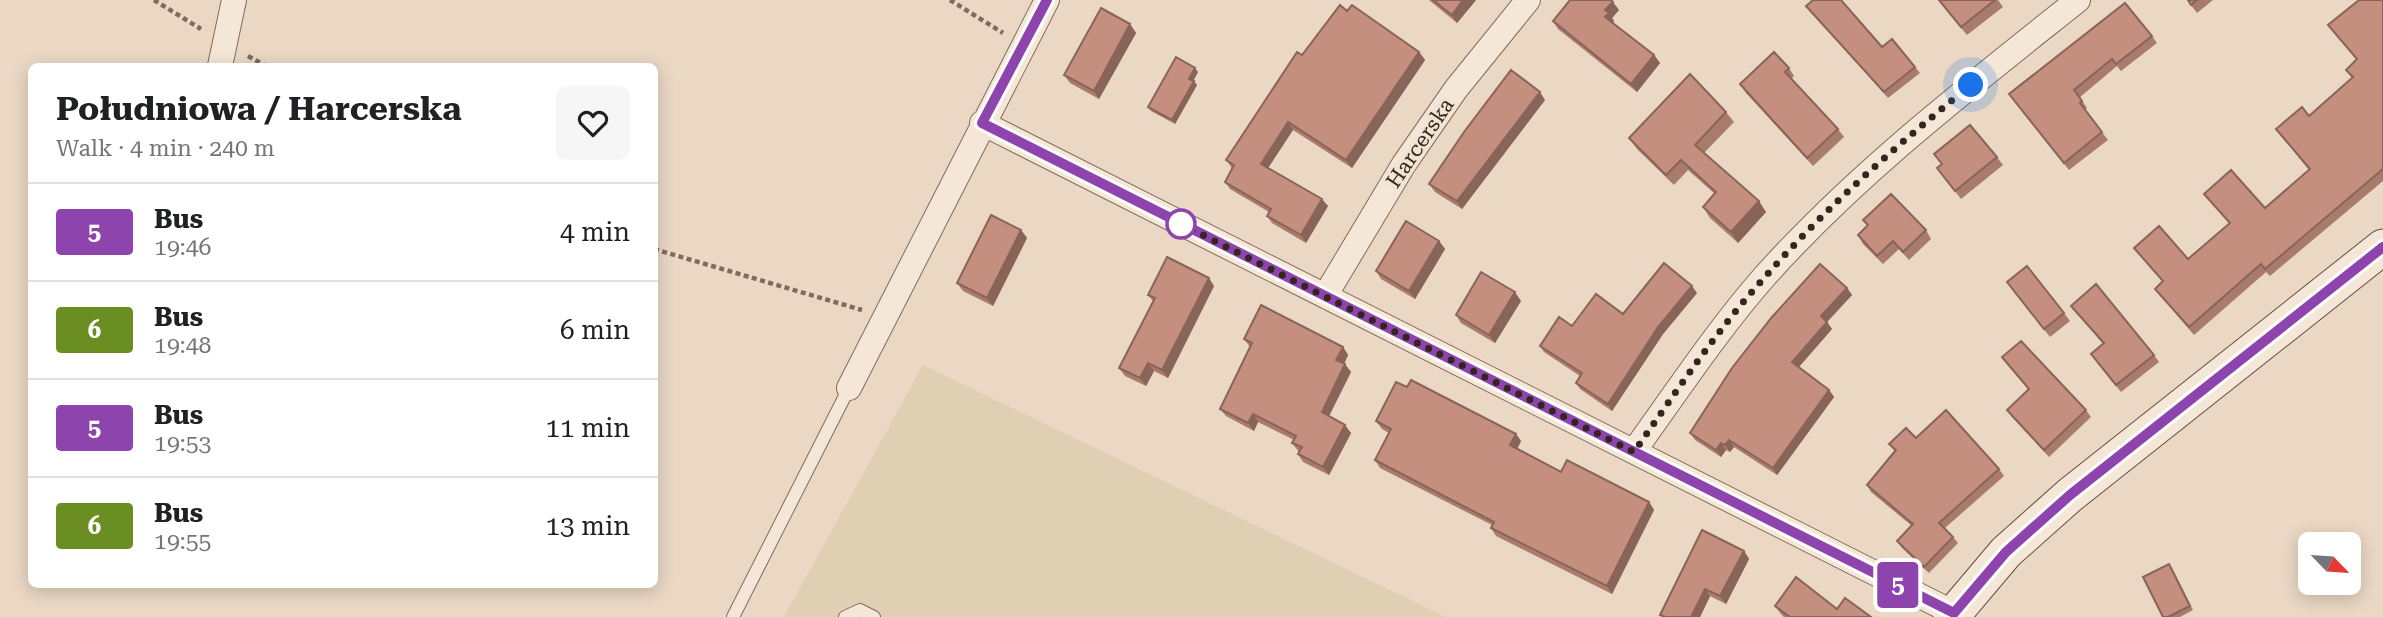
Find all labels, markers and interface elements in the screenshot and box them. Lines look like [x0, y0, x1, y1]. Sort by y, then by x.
your location [1953, 67, 1988, 102]
button: heart [556, 86, 630, 160]
text: Południowa / Harcerska [56, 89, 462, 128]
street label: Harcerska [1381, 93, 1459, 192]
text: Walk · 4 min · 240 m [56, 135, 275, 162]
text: Bus [154, 204, 203, 234]
unlabelled marker [1166, 209, 1196, 239]
text: 4 min [560, 217, 630, 247]
text: 5 [88, 218, 101, 246]
text: 19:46 [154, 234, 211, 261]
text: Bus [154, 302, 203, 332]
text: 6 min [560, 315, 630, 345]
text: 6 [88, 316, 101, 344]
text: 19:48 [154, 332, 211, 359]
text: Bus [154, 400, 203, 430]
text: 11 min [546, 413, 630, 443]
text: 5 [88, 414, 101, 442]
text: 19:53 [154, 430, 211, 457]
text: Bus [154, 498, 203, 528]
text: 13 min [546, 511, 630, 541]
text: 6 [88, 512, 101, 540]
text: 19:55 [154, 528, 211, 555]
north arrow [2298, 532, 2361, 595]
map controls [2298, 532, 2361, 595]
line badge: 5 [1875, 562, 1921, 608]
text: 5 [1891, 571, 1905, 599]

